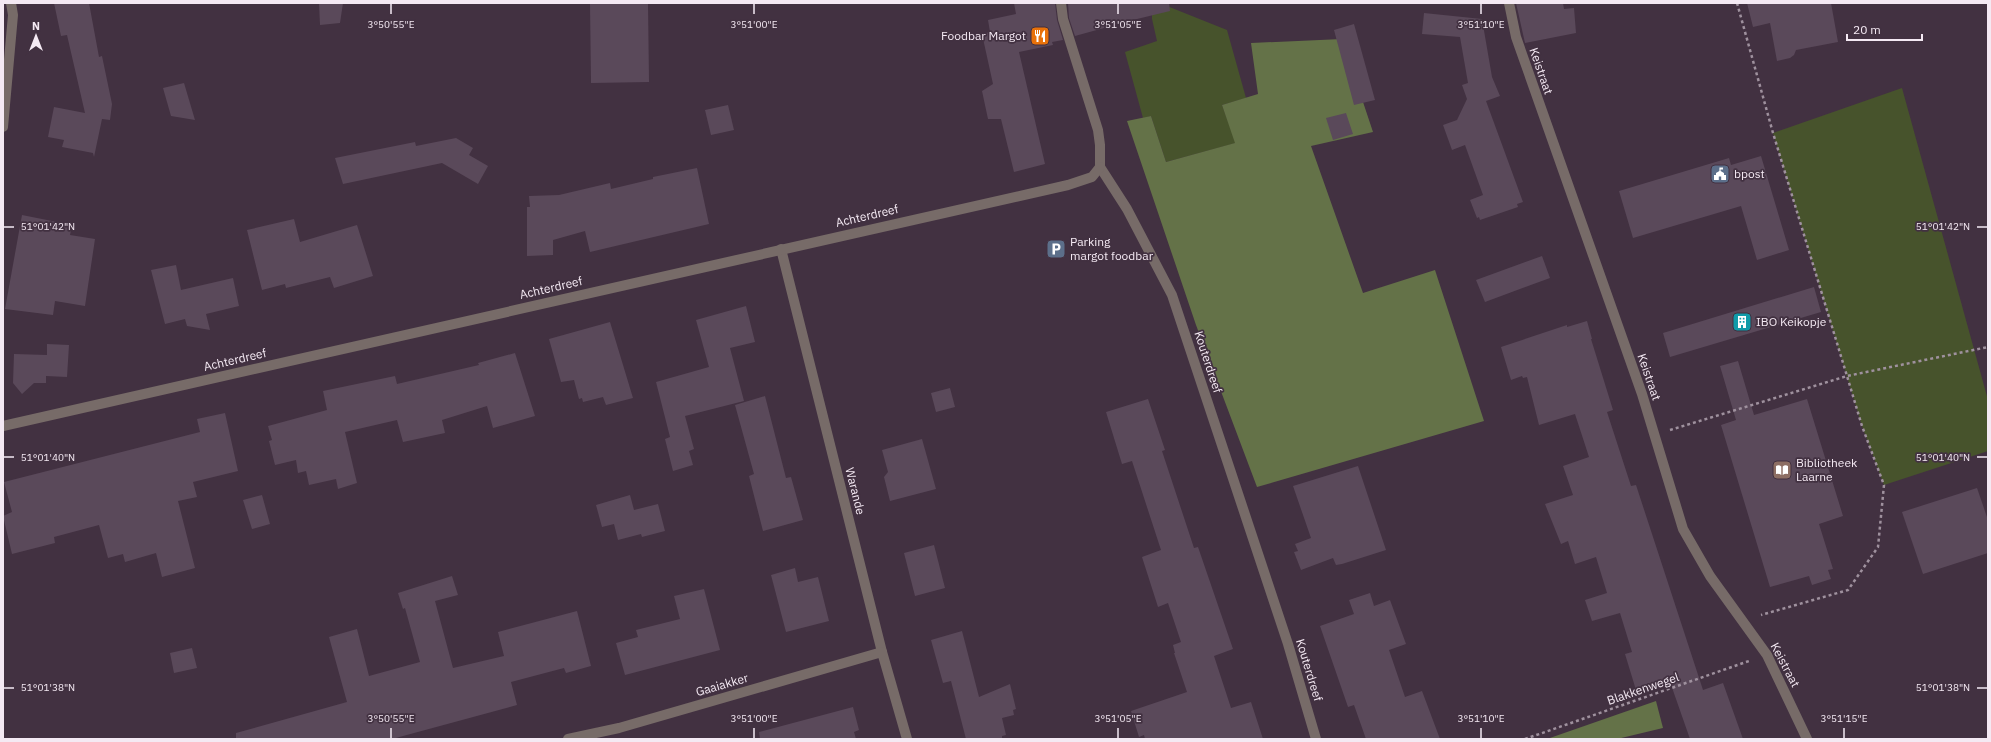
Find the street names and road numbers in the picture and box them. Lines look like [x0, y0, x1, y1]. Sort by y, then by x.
street label: Keistraat [1527, 46, 1556, 96]
street label: Achterdreef [834, 201, 900, 230]
street label: Achterdreef [518, 273, 584, 302]
street label: Kouterdreef [1191, 329, 1226, 395]
street label: Achterdreef [202, 345, 268, 374]
street label: Keistraat [1635, 352, 1664, 402]
street label: Warande [842, 466, 869, 516]
street label: Kouterdreef [1293, 637, 1326, 703]
street label: Keistraat [1767, 640, 1803, 690]
street label: Blakkenwegel [1605, 669, 1681, 708]
street label: Gaaiakker [694, 670, 750, 699]

